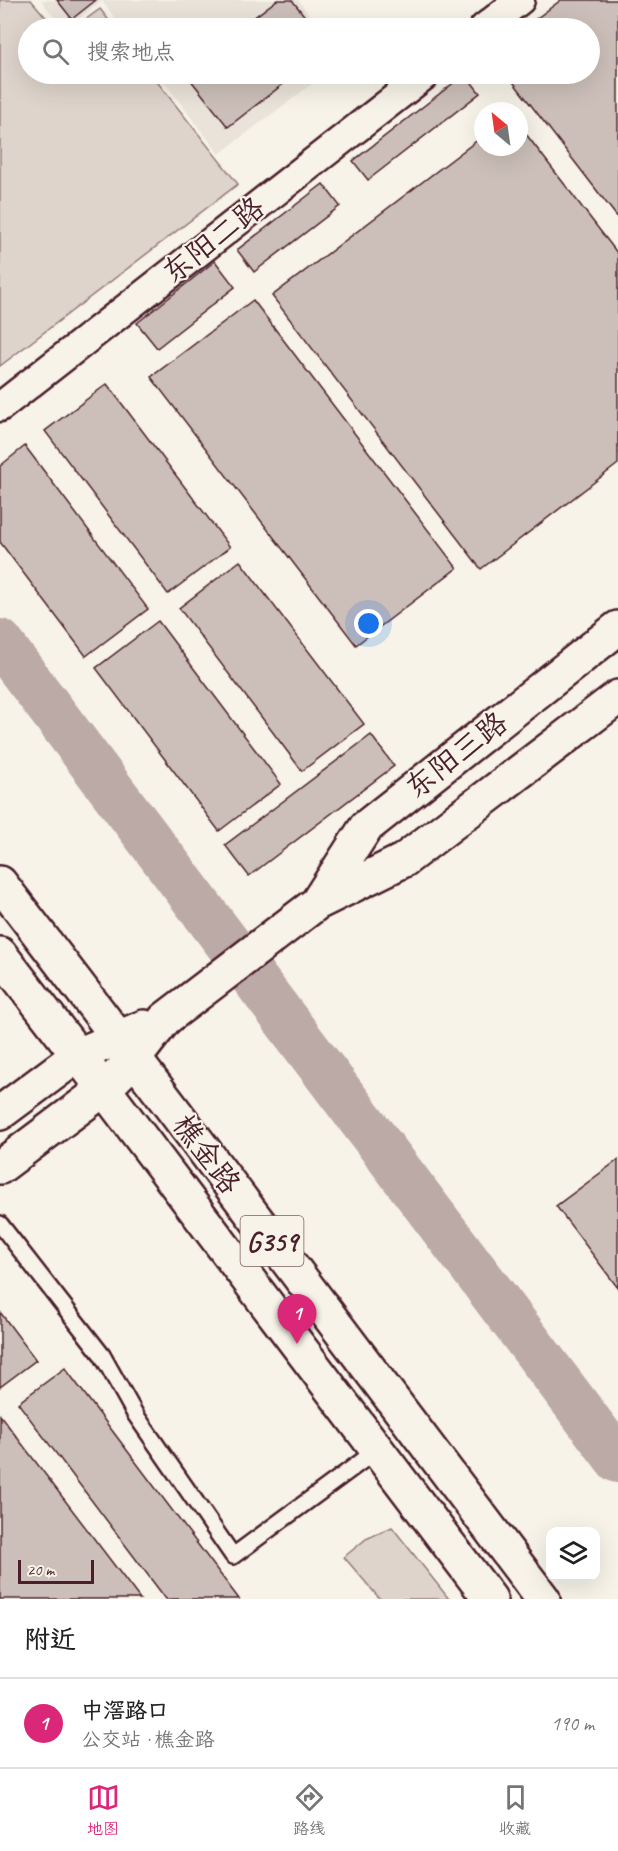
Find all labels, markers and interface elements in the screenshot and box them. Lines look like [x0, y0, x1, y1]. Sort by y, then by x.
search box [18, 18, 600, 84]
icon: search [39, 35, 72, 68]
text: 搜索地点 [87, 38, 175, 66]
north arrow [474, 102, 528, 156]
street label: 东阳二路 [154, 188, 272, 292]
your location [354, 609, 383, 638]
street label: 东阳三路 [397, 703, 515, 807]
street label: 樵金路 [165, 1107, 249, 1201]
road number: G359 [240, 1216, 304, 1266]
pin: 1 [278, 1294, 316, 1344]
map controls [546, 1527, 600, 1581]
button: layers [546, 1527, 600, 1581]
scale bar [18, 1557, 94, 1584]
text: 20 m [27, 1560, 54, 1580]
text: 附近 [24, 1623, 76, 1656]
text: 中滘路口 [81, 1697, 169, 1725]
text: 1 [39, 1711, 48, 1736]
text: 190 m [551, 1711, 594, 1736]
text: 公交站 · 樵金路 [81, 1727, 214, 1752]
tab: 地图 [87, 1781, 120, 1839]
tab: 路线 [293, 1781, 326, 1839]
tab: 收藏 [499, 1781, 532, 1839]

